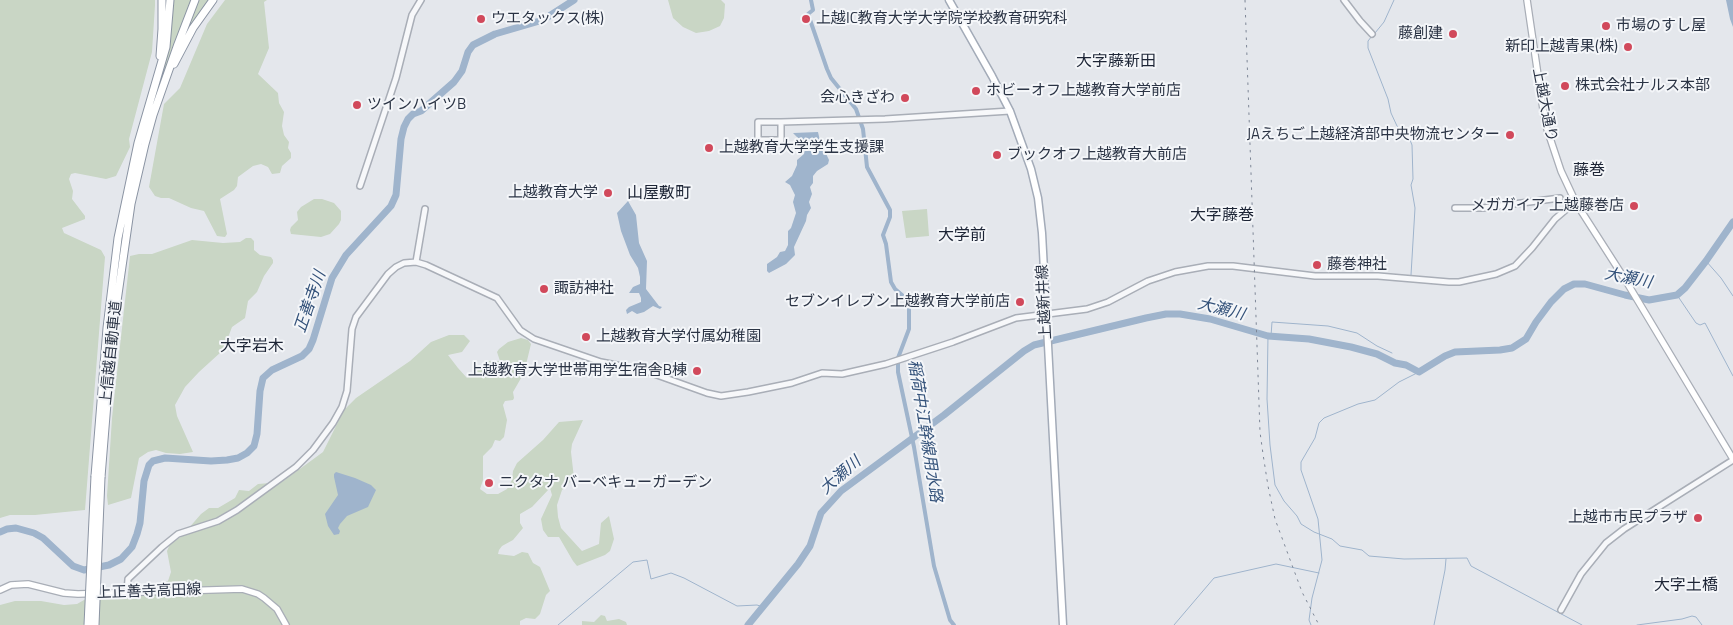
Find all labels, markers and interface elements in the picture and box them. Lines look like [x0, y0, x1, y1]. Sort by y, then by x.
place label: ウエタックス(株) [491, 10, 604, 28]
place label: 上越IC教育大学大学院学校教育研究科 [816, 10, 1068, 28]
marker: ウエタックス(株) [475, 13, 487, 25]
marker: 上越IC教育大学大学院学校教育研究科 [800, 13, 812, 25]
place label: 市場のすし屋 [1616, 17, 1706, 35]
marker: 市場のすし屋 [1600, 20, 1612, 32]
place label: 藤創建 [1398, 25, 1443, 43]
marker: 藤創建 [1447, 28, 1459, 40]
place label: 新印上越青果(株) [1505, 38, 1618, 56]
marker: 新印上越青果(株) [1622, 41, 1634, 53]
district label: 大字藤新田 [1076, 52, 1156, 72]
street label: 上越大通り [1528, 66, 1560, 144]
place label: 株式会社ナルス本部 [1575, 77, 1710, 95]
marker: 株式会社ナルス本部 [1559, 80, 1571, 92]
place label: ホビーオフ上越教育大学前店 [986, 82, 1181, 100]
marker: ホビーオフ上越教育大学前店 [970, 85, 982, 97]
place label: 会心きざわ [820, 89, 895, 107]
marker: 会心きざわ [899, 92, 911, 104]
place label: ツインハイツB [367, 96, 466, 114]
marker: ツインハイツB [351, 99, 363, 111]
place label: JAえちご上越経済部中央物流センター [1247, 126, 1500, 144]
marker: JAえちご上越経済部中央物流センター [1504, 129, 1516, 141]
place label: 上越教育大学学生支援課 [719, 139, 884, 157]
marker: 上越教育大学学生支援課 [703, 142, 715, 154]
place label: ブックオフ上越教育大前店 [1007, 146, 1187, 164]
marker: ブックオフ上越教育大前店 [991, 149, 1003, 161]
district label: 藤巻 [1573, 161, 1605, 181]
place label: 上越教育大学 [508, 184, 598, 202]
district label: 山屋敷町 [627, 184, 691, 204]
marker: 上越教育大学 [602, 187, 614, 199]
place label: メガガイア 上越藤巻店 [1471, 197, 1624, 215]
marker: メガガイア 上越藤巻店 [1628, 200, 1640, 212]
district label: 大字藤巻 [1190, 206, 1254, 226]
district label: 大学前 [938, 226, 986, 246]
place label: 藤巻神社 [1327, 256, 1387, 274]
marker: 藤巻神社 [1311, 259, 1323, 271]
street label: 上越新井線 [1034, 264, 1056, 340]
water label: 大瀬川 [1603, 265, 1653, 293]
water label: 正善寺川 [292, 269, 330, 335]
place label: 諏訪神社 [554, 280, 614, 298]
marker: 諏訪神社 [538, 283, 550, 295]
place label: セブンイレブン上越教育大学前店 [785, 293, 1010, 311]
water label: 大瀬川 [1195, 295, 1247, 325]
marker: セブンイレブン上越教育大学前店 [1014, 296, 1026, 308]
street label: 上信越自動車道 [98, 300, 126, 406]
place label: 上越教育大学付属幼稚園 [596, 328, 761, 346]
marker: 上越教育大学付属幼稚園 [580, 331, 592, 343]
district label: 大字岩木 [220, 337, 284, 357]
water label: 稲荷中江幹線用水路 [903, 358, 945, 504]
place label: 上越教育大学世帯用学生宿舎B棟 [468, 362, 687, 380]
marker: 上越教育大学世帯用学生宿舎B棟 [691, 365, 703, 377]
water label: 大瀬川 [817, 453, 865, 499]
place label: ニクタナ バーベキューガーデン [499, 474, 712, 492]
marker: ニクタナ バーベキューガーデン [483, 477, 495, 489]
place label: 上越市市民プラザ [1568, 509, 1688, 527]
marker: 上越市市民プラザ [1692, 512, 1704, 524]
district label: 大字土橋 [1654, 576, 1718, 596]
street label: 上正善寺高田線 [96, 581, 202, 603]

